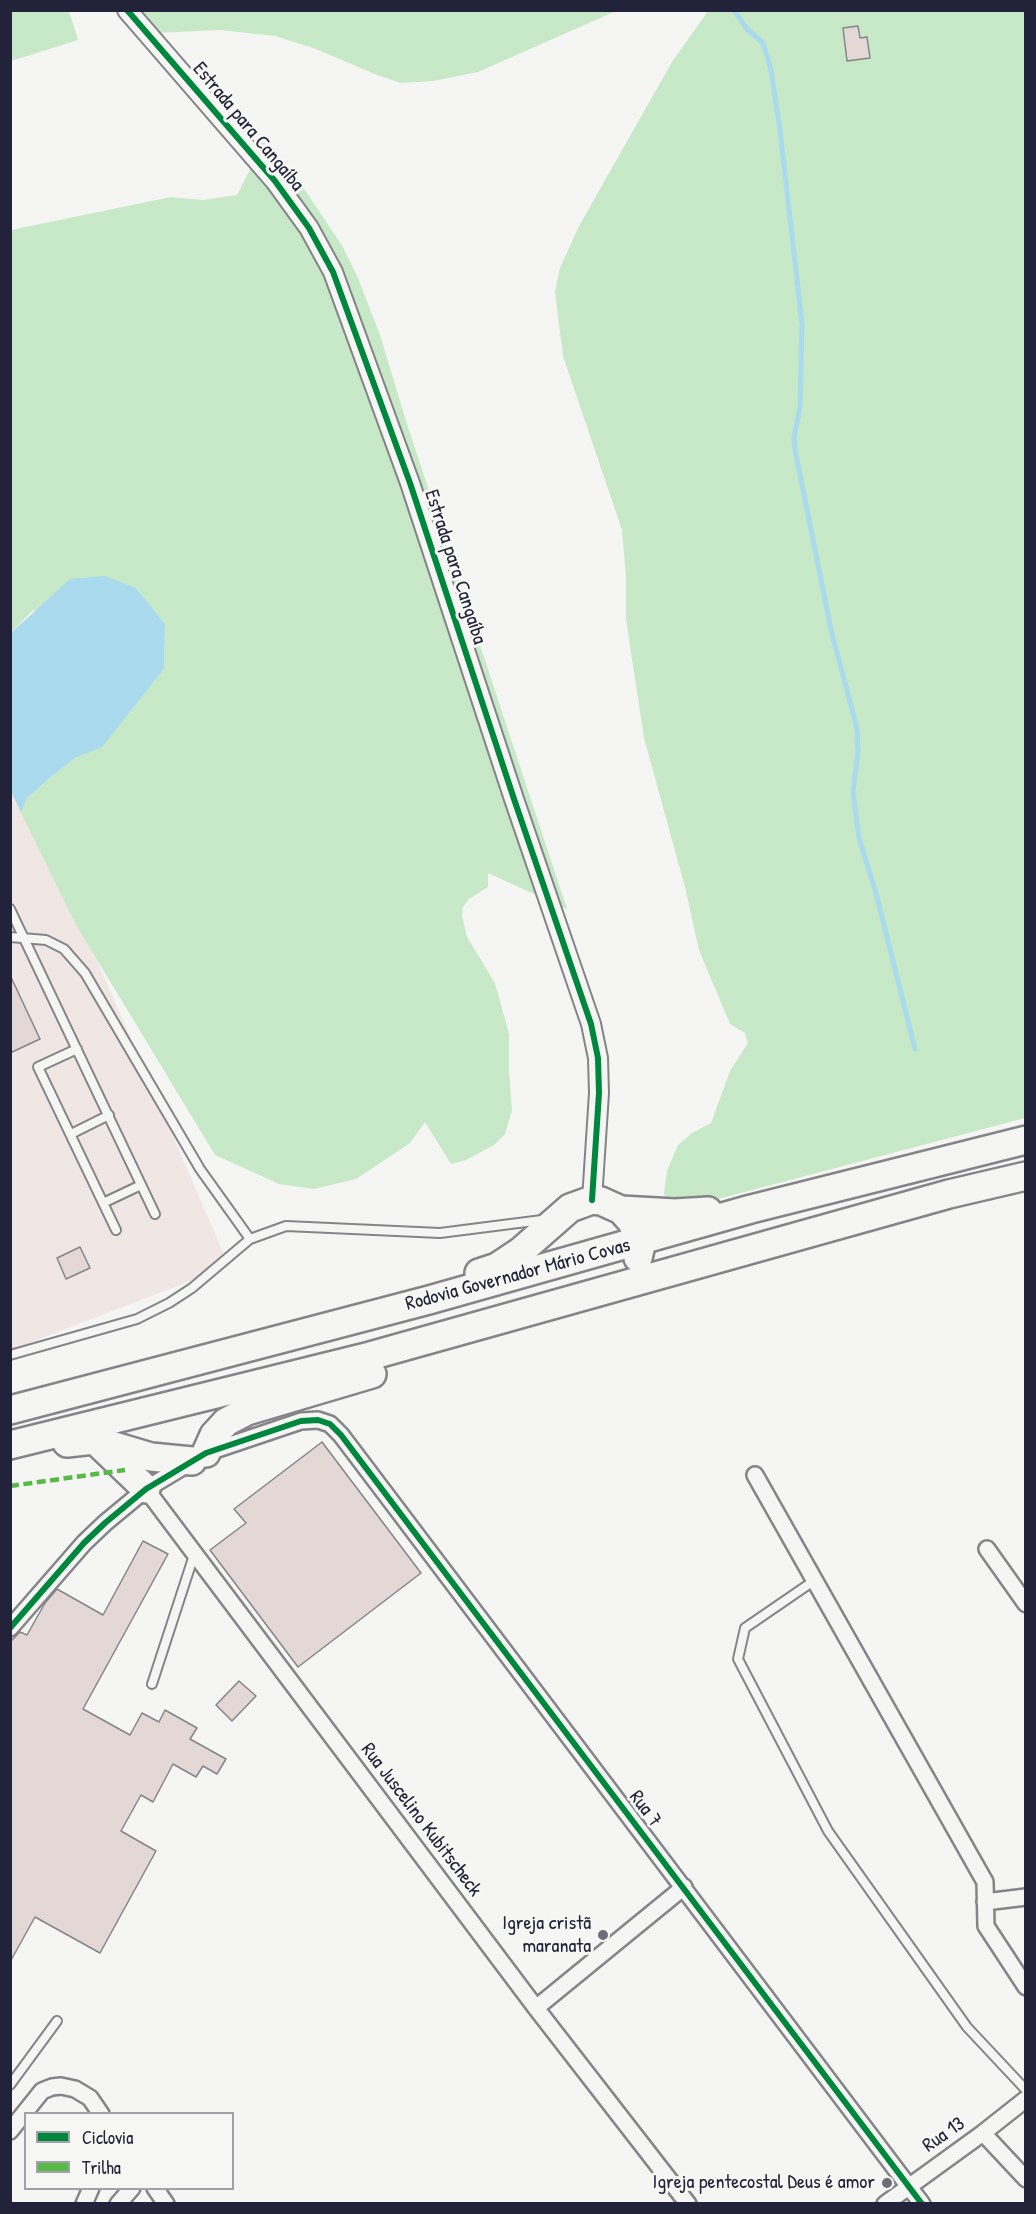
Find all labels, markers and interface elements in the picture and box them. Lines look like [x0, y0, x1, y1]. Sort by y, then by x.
street label: Estrada para Cangaíba [187, 58, 309, 196]
street label: Estrada para Cangaíba [419, 487, 491, 647]
street label: Rodovia Governador Mário Covas [403, 1233, 633, 1317]
street label: Rua Juscelino Kubitscheck [356, 1739, 486, 1901]
street label: Rua 7 [624, 1786, 666, 1832]
place label: Igreja cristã maranata [502, 1912, 591, 1959]
marker: Igreja cristã maranata [596, 1928, 610, 1942]
legend [24, 2112, 234, 2190]
street label: Rua 13 [918, 2112, 970, 2158]
text: Ciclovia [82, 2125, 133, 2150]
text: Trilha [82, 2155, 121, 2180]
place label: Igreja pentecostal Deus é amor [653, 2171, 875, 2195]
marker: Igreja pentecostal Deus é amor [880, 2176, 894, 2190]

